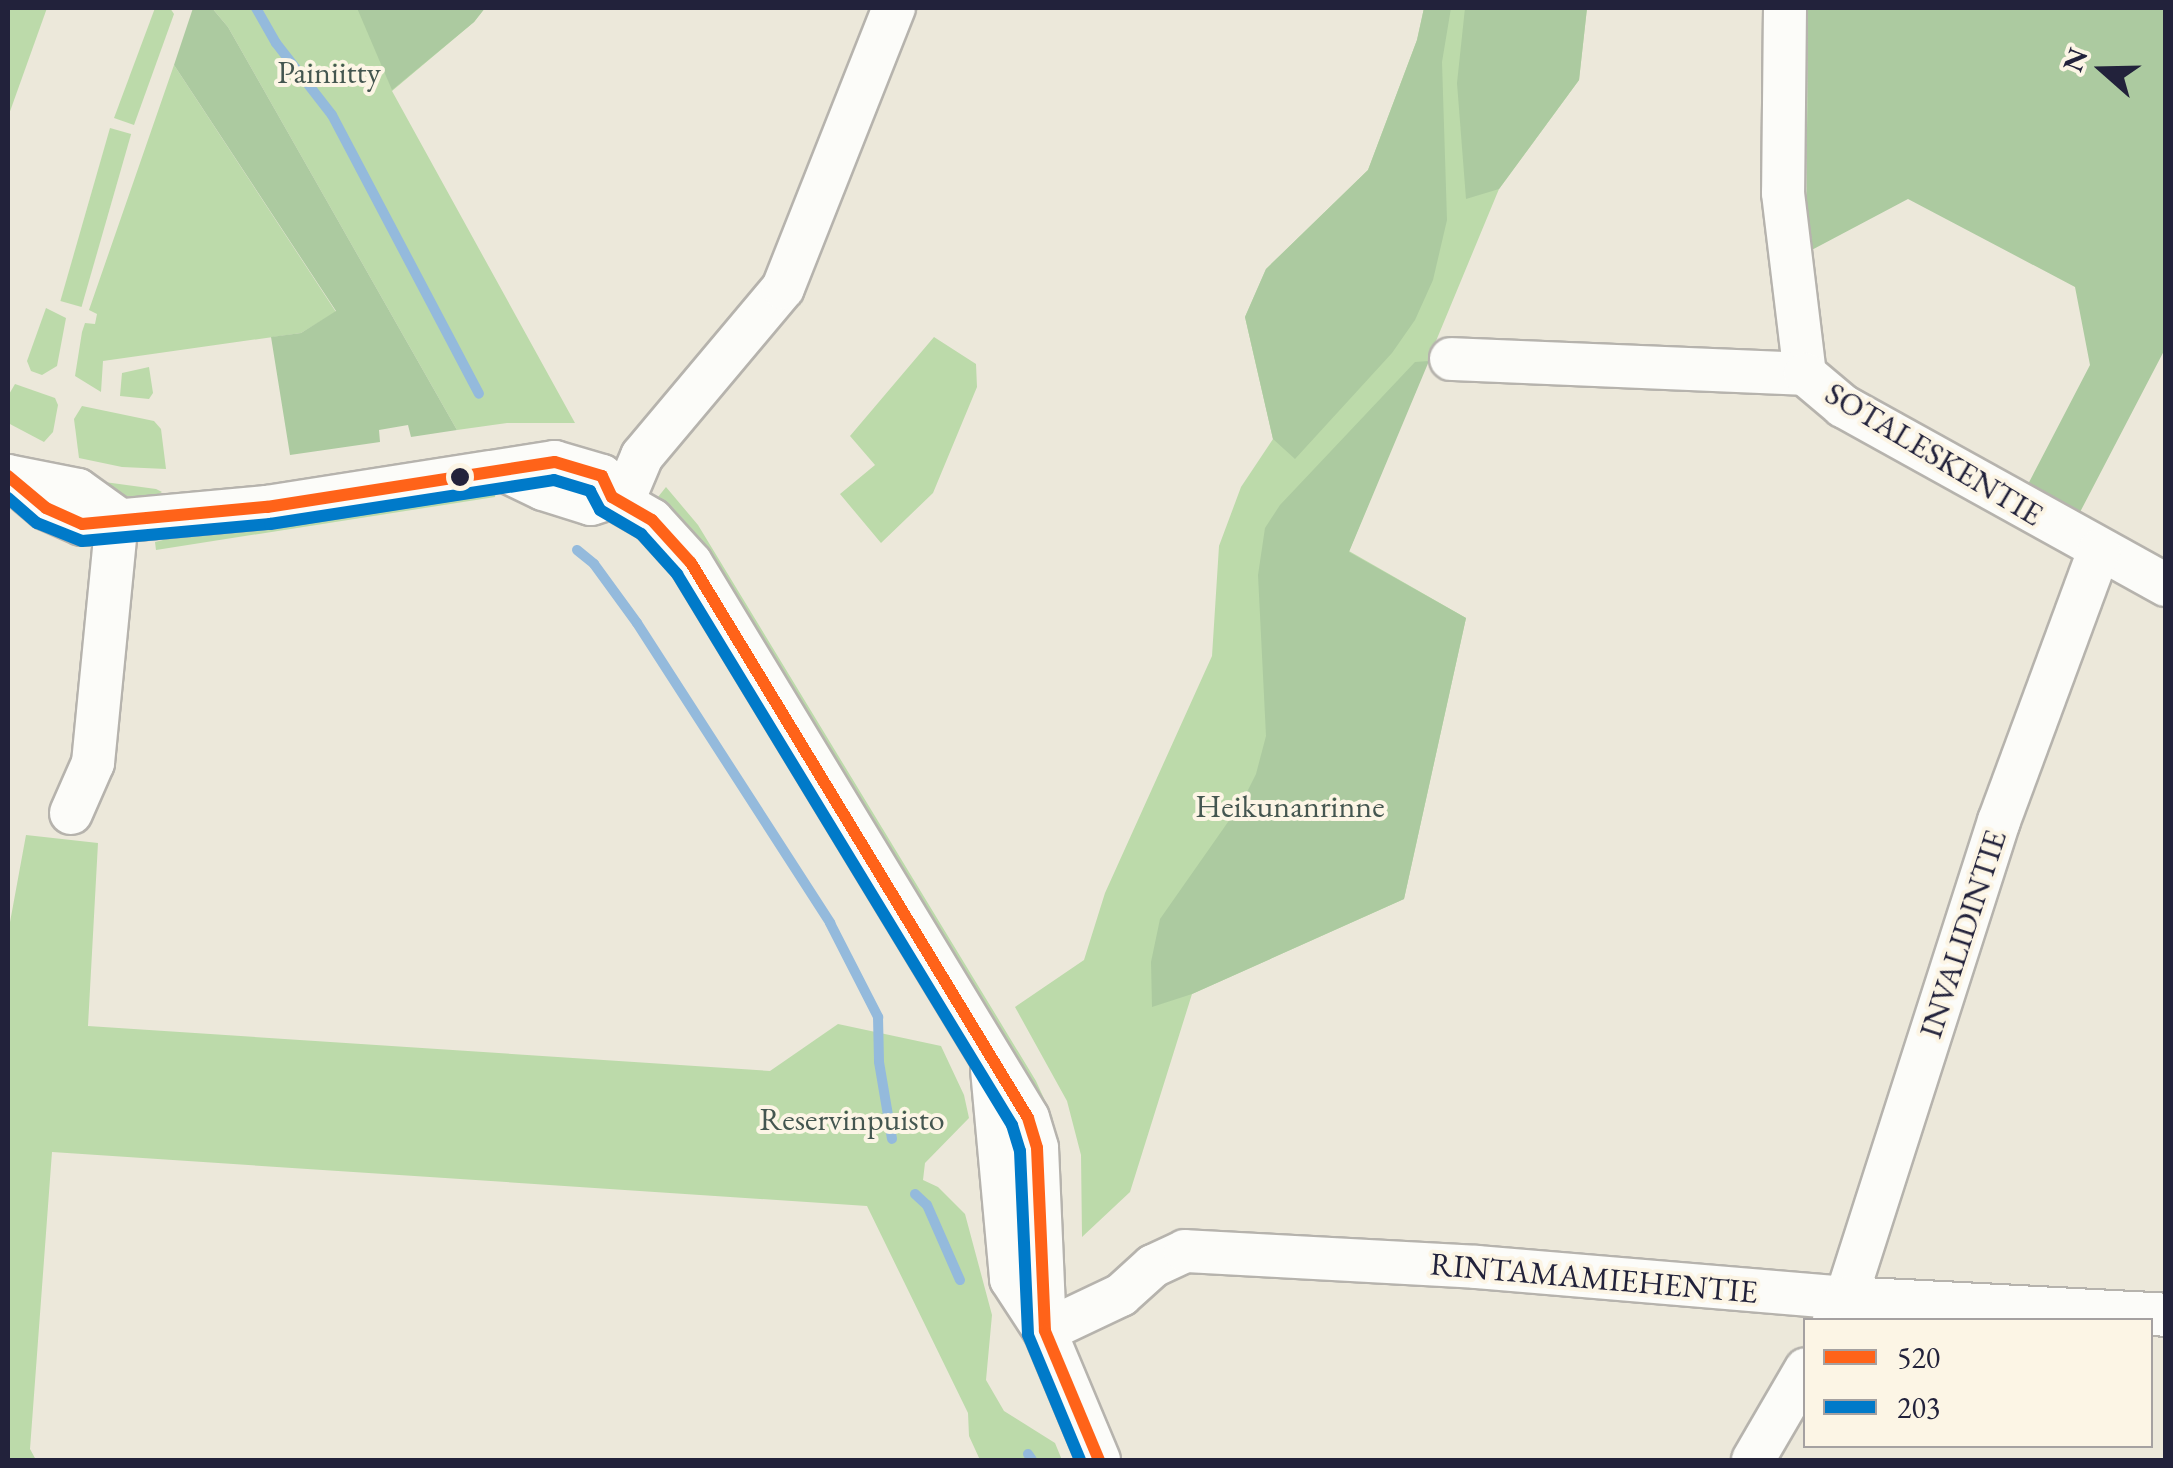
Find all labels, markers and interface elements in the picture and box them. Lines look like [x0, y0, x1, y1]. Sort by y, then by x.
north arrow [2053, 20, 2153, 120]
text: N [2054, 43, 2096, 77]
park label: Painiitty [277, 53, 381, 91]
street label: SOTALESKENTIE [1818, 374, 2050, 534]
unlabelled marker [450, 467, 470, 487]
park label: Heikunanrinne [1195, 787, 1385, 825]
street label: INVALIDINTIE [1911, 825, 2015, 1043]
park label: Reservinpuisto [759, 1100, 945, 1138]
street label: RINTAMAMIEHENTIE [1429, 1245, 1759, 1311]
legend [1803, 1318, 2153, 1448]
text: 520 [1897, 1338, 1940, 1377]
text: 203 [1897, 1388, 1940, 1427]

